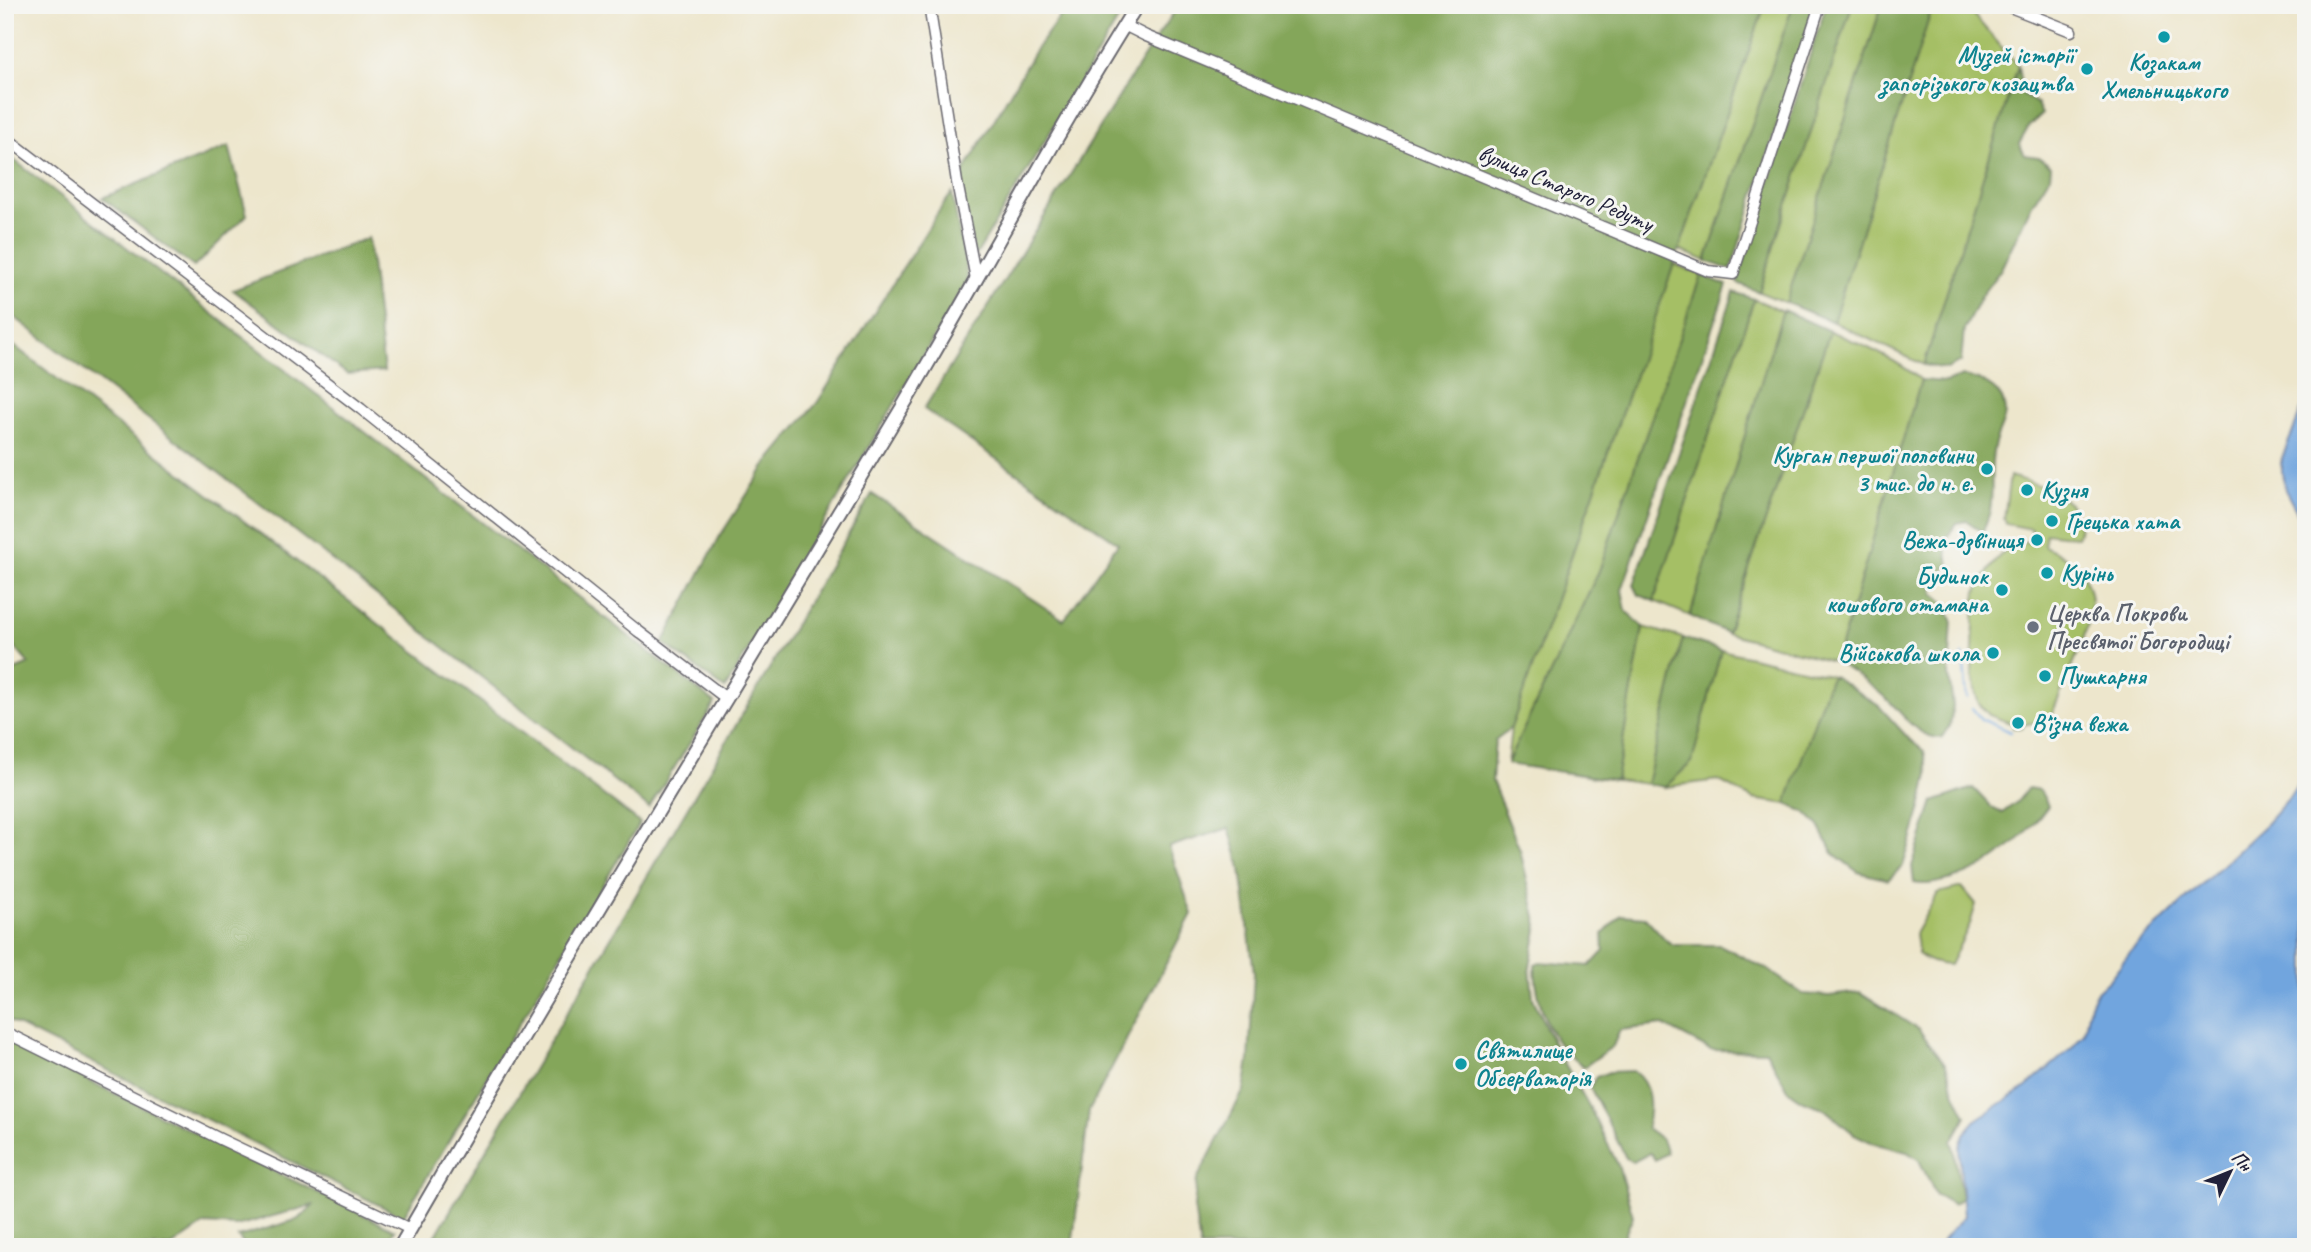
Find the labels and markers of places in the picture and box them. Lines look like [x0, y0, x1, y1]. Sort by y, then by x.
marker: Козакам Хмельницького [2156, 29, 2172, 45]
place label: Музей історії запорізького козацтва [1877, 40, 2079, 99]
place label: Козакам Хмельницького [2101, 47, 2229, 105]
marker: Музей історії запорізького козацтва [2079, 61, 2095, 77]
place label: Курган першої половини 3 тис. до н. е. [1773, 440, 1975, 498]
marker: Курган першої половини 3 тис. до н. е. [1979, 461, 1995, 477]
place label: Кузня [2041, 475, 2089, 506]
marker: Кузня [2019, 482, 2035, 498]
place label: Грецька хата [2066, 506, 2181, 536]
marker: Грецька хата [2044, 513, 2060, 529]
place label: Вежа-дзвіниця [1902, 525, 2024, 556]
marker: Вежа-дзвіниця [2029, 532, 2045, 548]
place label: Курінь [2061, 558, 2114, 588]
place label: Будинок кошового отамана [1826, 561, 1990, 619]
marker: Курінь [2039, 565, 2055, 581]
marker: Будинок кошового отамана [1994, 582, 2010, 598]
place label: Церква Покрови Пресвятої Богородиці [2047, 598, 2232, 656]
marker: Церква Покрови Пресвятої Богородиці [2025, 619, 2041, 635]
place label: Військова школа [1838, 638, 1981, 668]
marker: Військова школа [1985, 645, 2001, 661]
place label: Пушкарня [2059, 661, 2148, 691]
marker: Пушкарня [2037, 668, 2053, 684]
place label: В'їзна вежа [2032, 708, 2130, 739]
marker: В'їзна вежа [2010, 715, 2026, 731]
place label: Святилище Обсерваторія [1475, 1035, 1592, 1093]
marker: Святилище Обсерваторія [1453, 1056, 1469, 1072]

